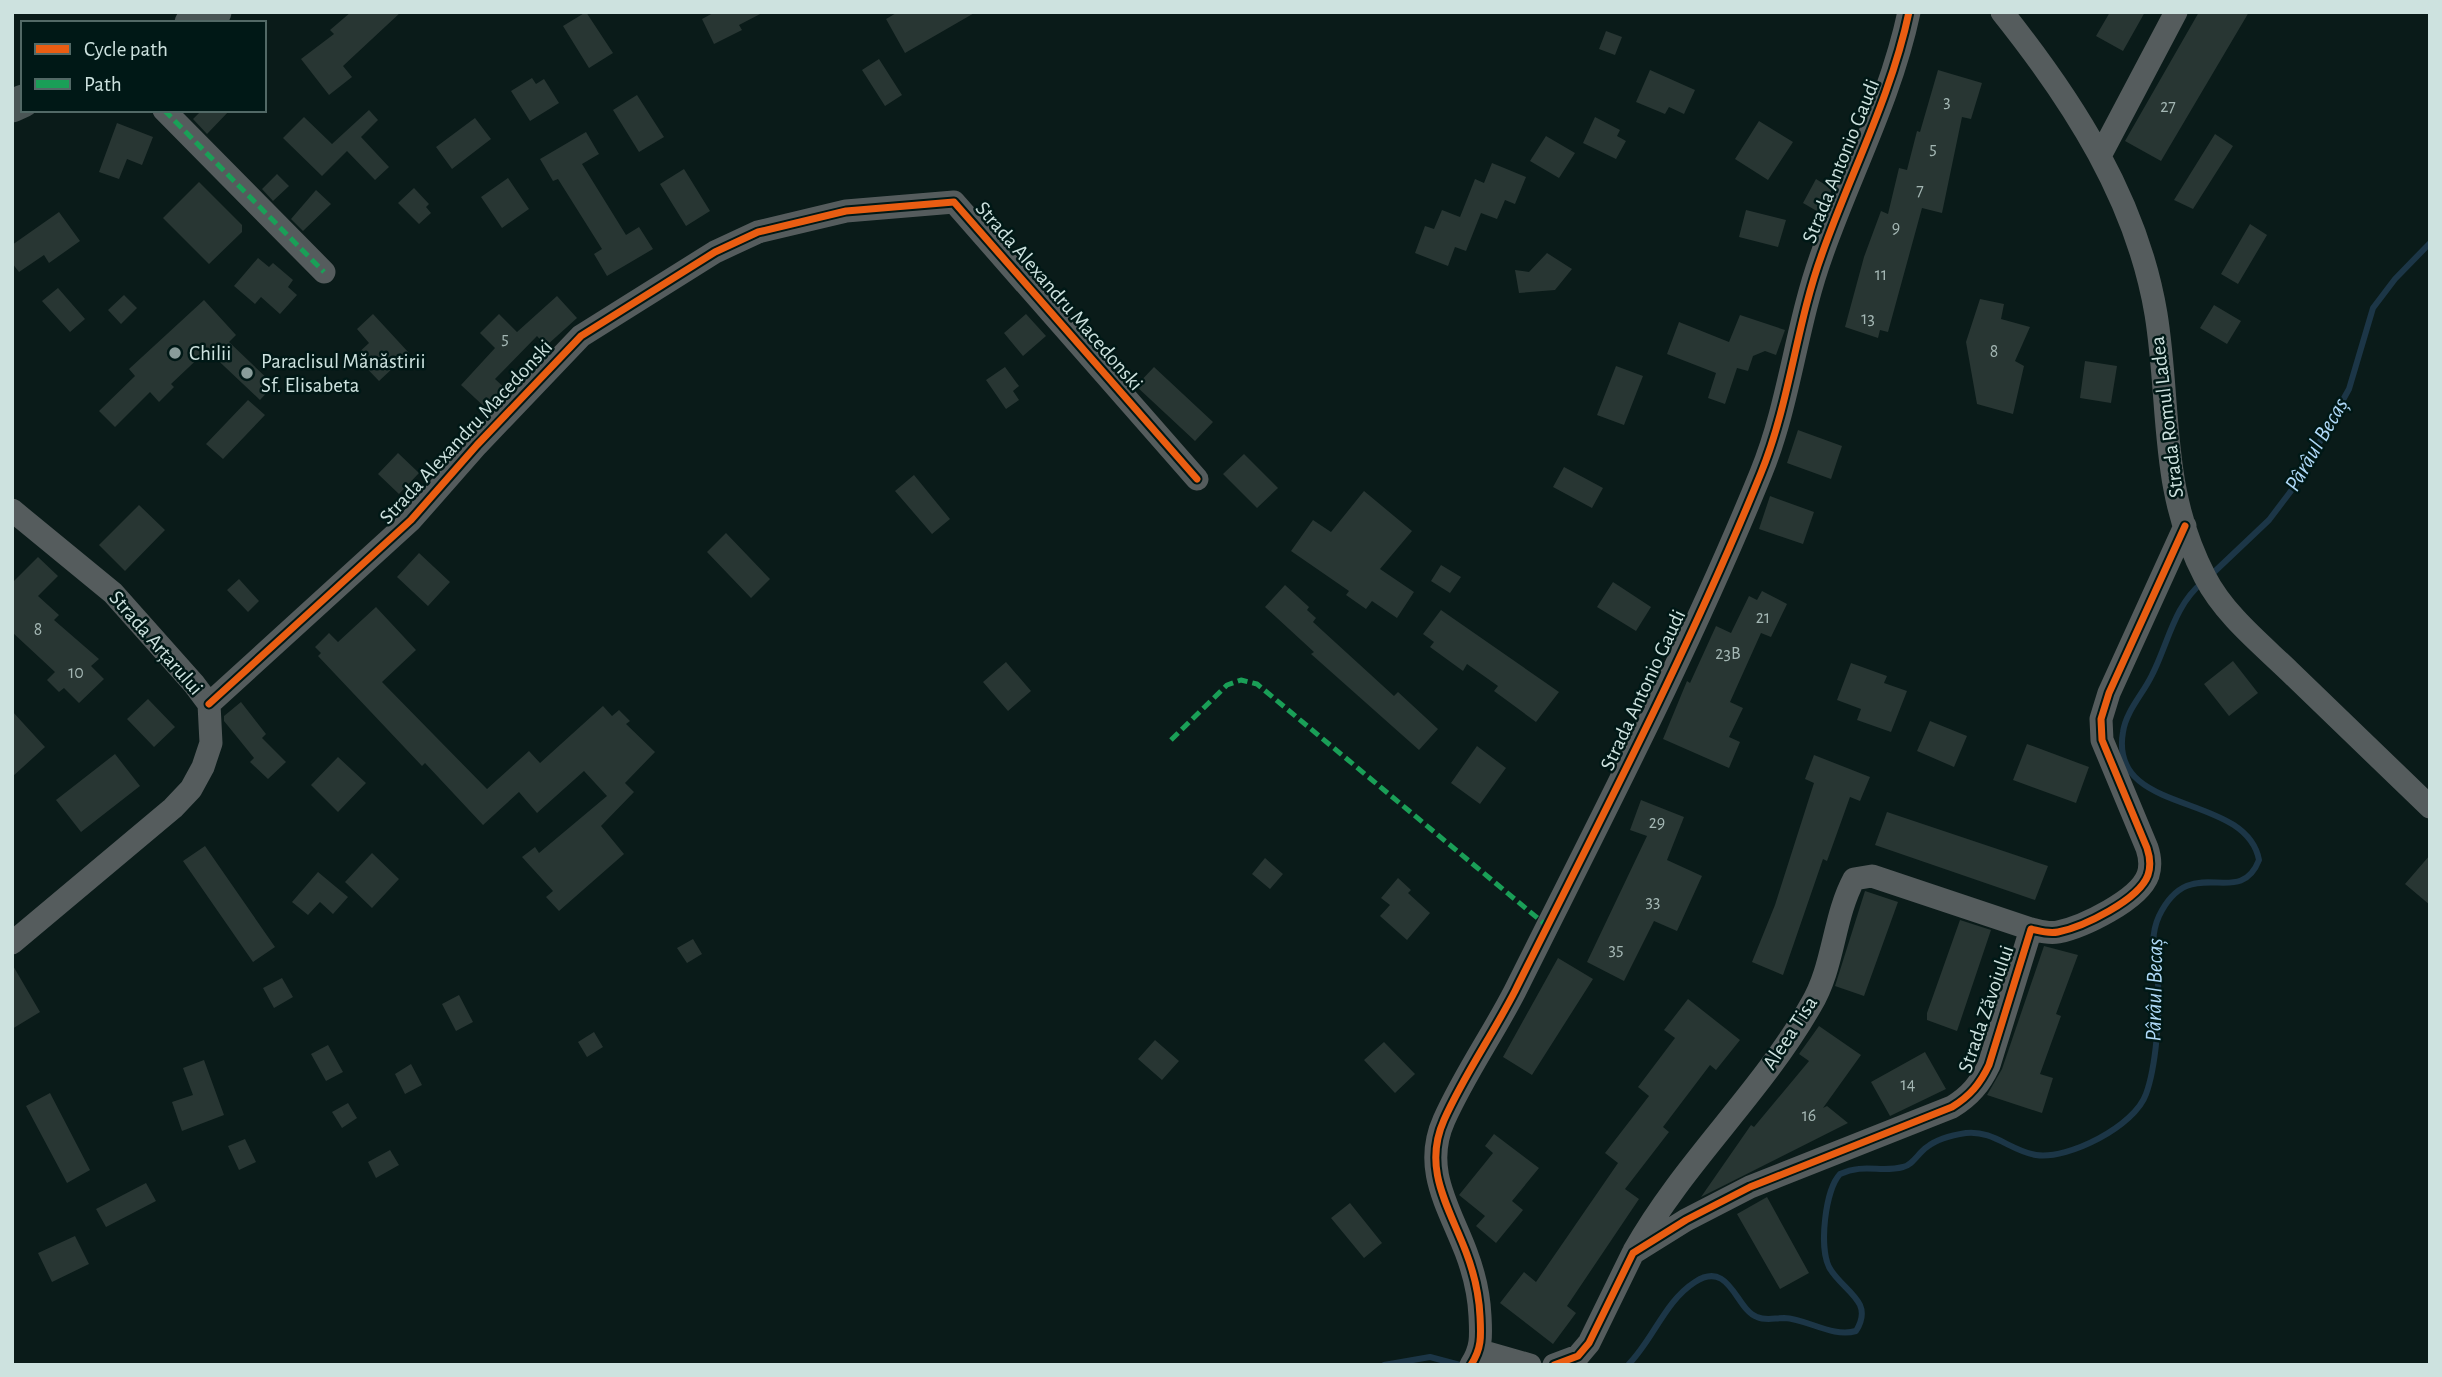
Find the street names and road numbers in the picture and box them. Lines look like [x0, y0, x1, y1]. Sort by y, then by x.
street label: Strada Antonio Gaudi [1799, 76, 1883, 246]
street label: Strada Alexandru Macedonski [971, 197, 1147, 395]
street label: Strada Romul Ladea [2147, 335, 2187, 499]
street label: Strada Alexandru Macedonski [376, 336, 556, 528]
street label: Strada Arțarului [104, 587, 207, 700]
street label: Strada Antonio Gaudi [1597, 606, 1689, 774]
street label: Strada Zăvoiului [1954, 943, 2018, 1075]
street label: Aleea Tisa [1759, 992, 1821, 1073]

